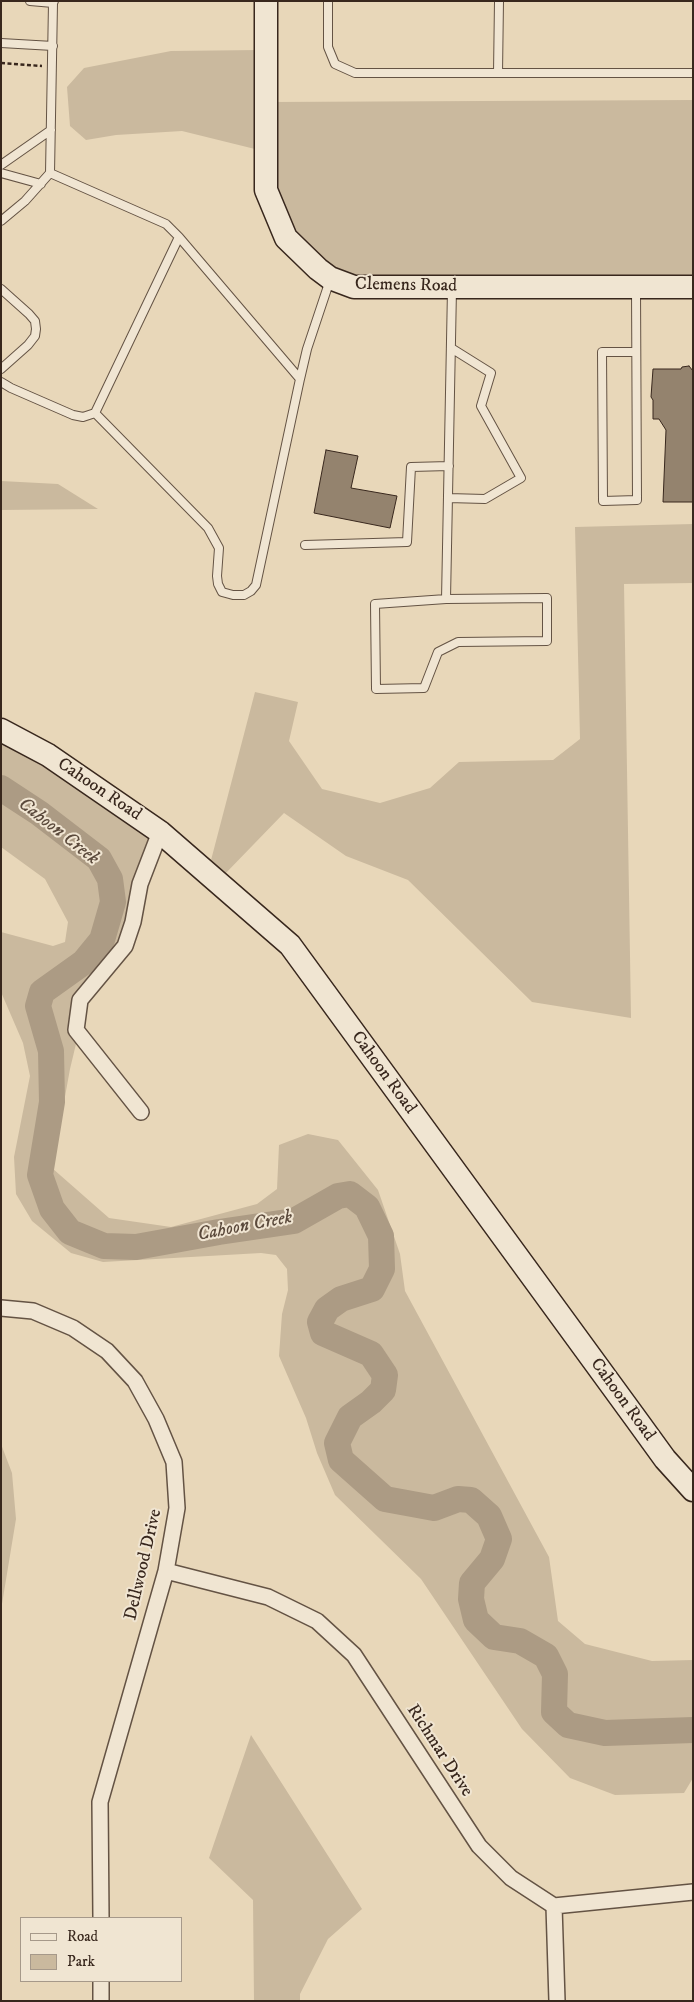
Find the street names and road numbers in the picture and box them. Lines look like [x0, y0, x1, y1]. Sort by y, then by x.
street label: Clemens Road [355, 274, 457, 298]
street label: Cahoon Road [53, 754, 145, 826]
street label: Cahoon Road [346, 1027, 420, 1119]
street label: Cahoon Road [585, 1354, 659, 1446]
street label: Dellwood Drive [121, 1507, 167, 1623]
street label: Richmar Drive [401, 1701, 477, 1801]

